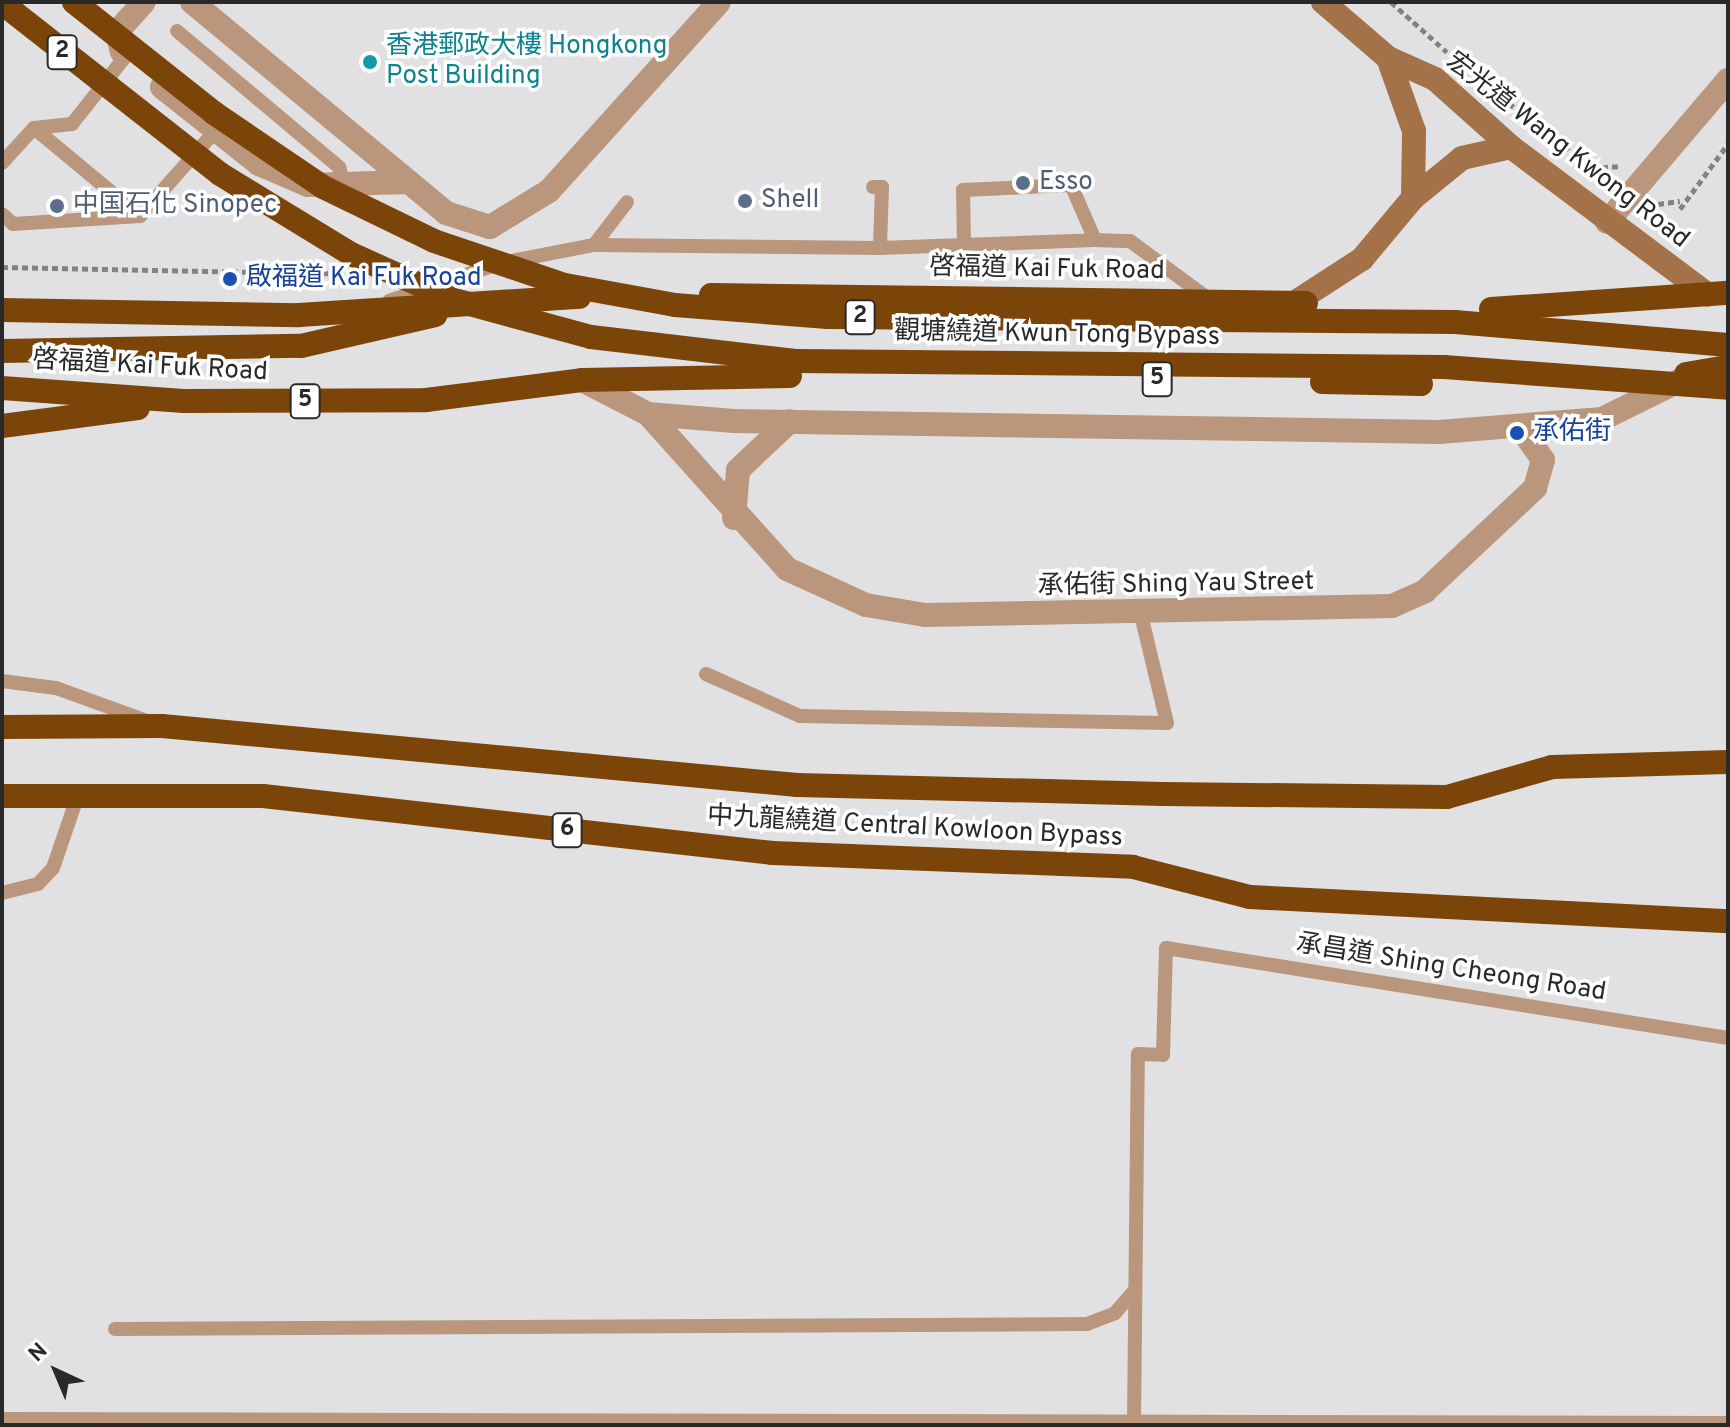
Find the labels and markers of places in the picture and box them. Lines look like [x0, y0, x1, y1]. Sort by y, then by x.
place label: 香港郵政大樓 Hongkong Post Building [386, 31, 667, 92]
marker: 香港郵政大樓 Hongkong Post Building [361, 53, 379, 71]
place label: Esso [1039, 167, 1093, 199]
marker: Esso [1014, 174, 1032, 192]
place label: Shell [761, 185, 819, 217]
place label: 中国石化 Sinopec [73, 190, 277, 222]
marker: Shell [736, 192, 754, 210]
marker: 中国石化 Sinopec [48, 197, 66, 215]
place label: 啟福道 Kai Fuk Road [246, 263, 482, 295]
marker: 啟福道 Kai Fuk Road [221, 270, 239, 288]
place label: 承佑街 [1533, 417, 1611, 449]
marker: 承佑街 [1508, 424, 1526, 442]

